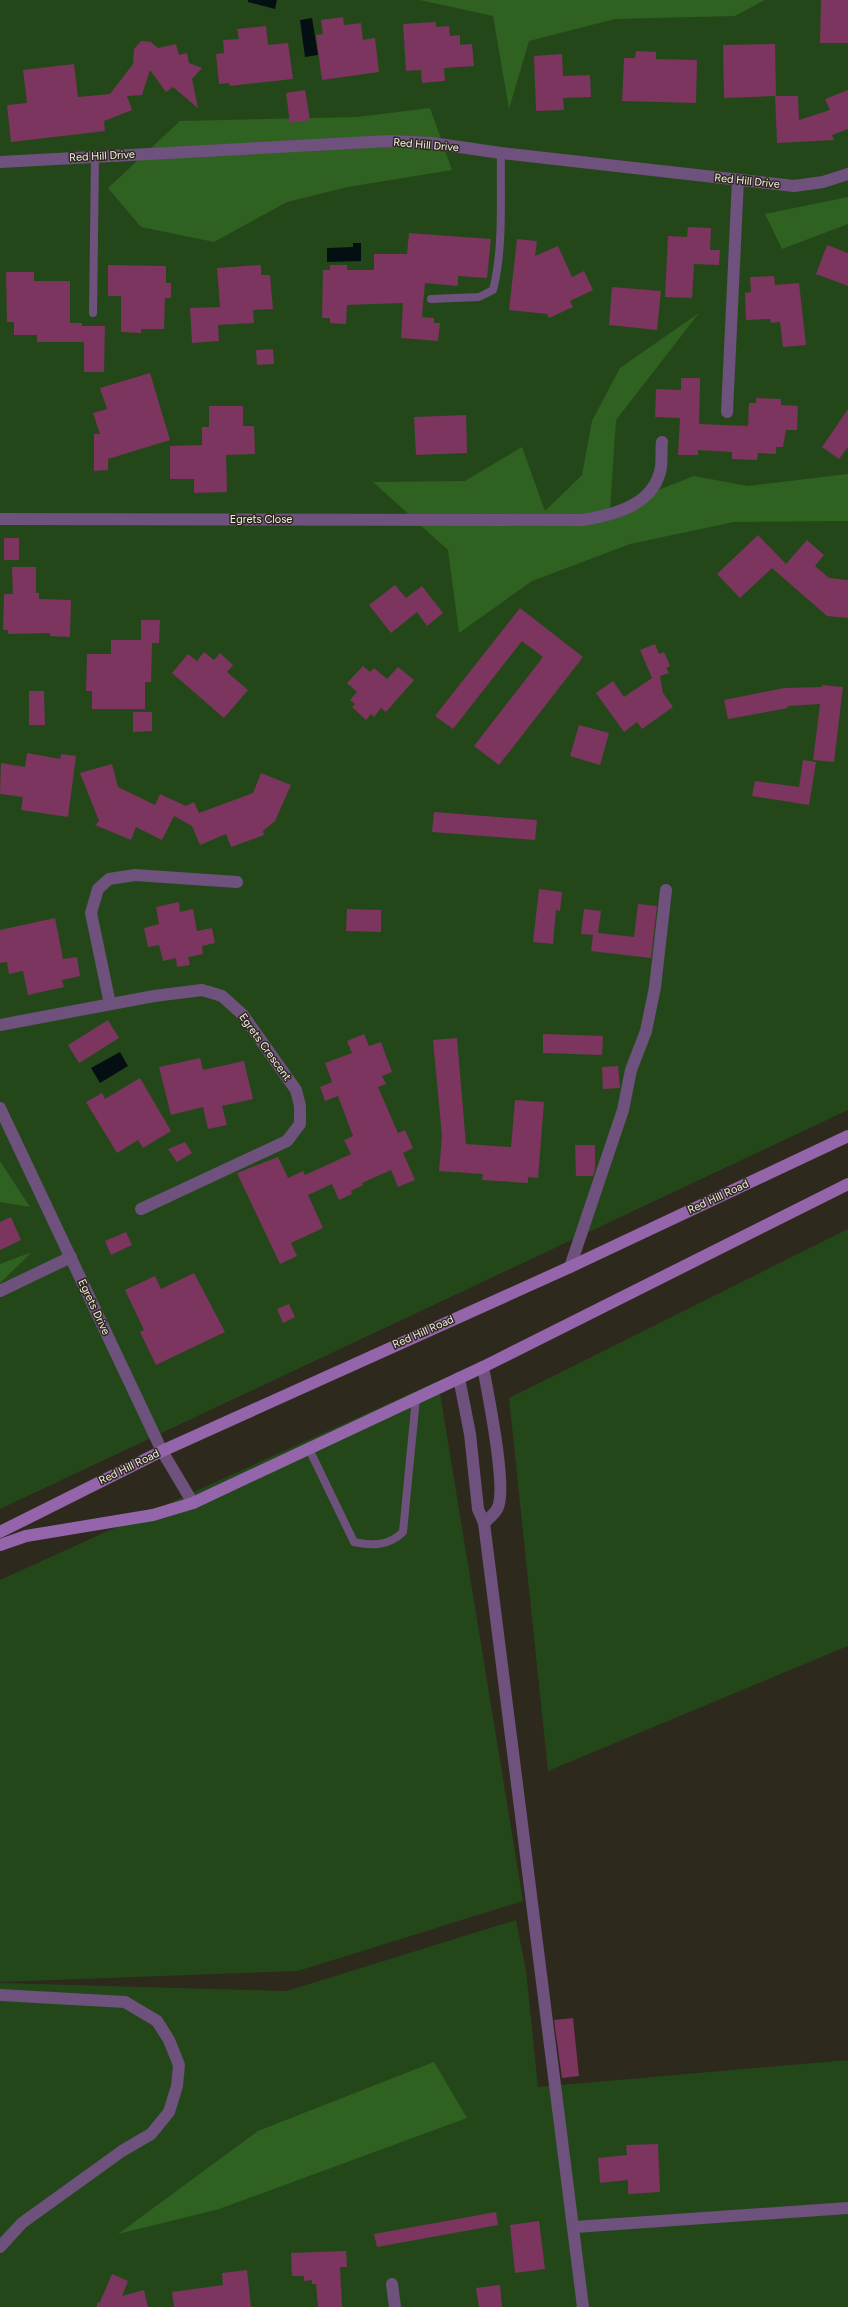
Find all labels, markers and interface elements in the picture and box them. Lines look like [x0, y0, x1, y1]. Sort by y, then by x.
street label: Red Hill Drive [393, 136, 459, 154]
street label: Red Hill Drive [69, 148, 135, 164]
street label: Red Hill Drive [714, 171, 780, 191]
street label: Egrets Close [230, 513, 292, 526]
street label: Egrets Crescent [236, 1011, 294, 1083]
street label: Red Hill Road [685, 1177, 751, 1217]
street label: Egrets Drive [75, 1277, 113, 1337]
street label: Red Hill Road [390, 1313, 456, 1351]
street label: Red Hill Road [97, 1447, 161, 1487]

